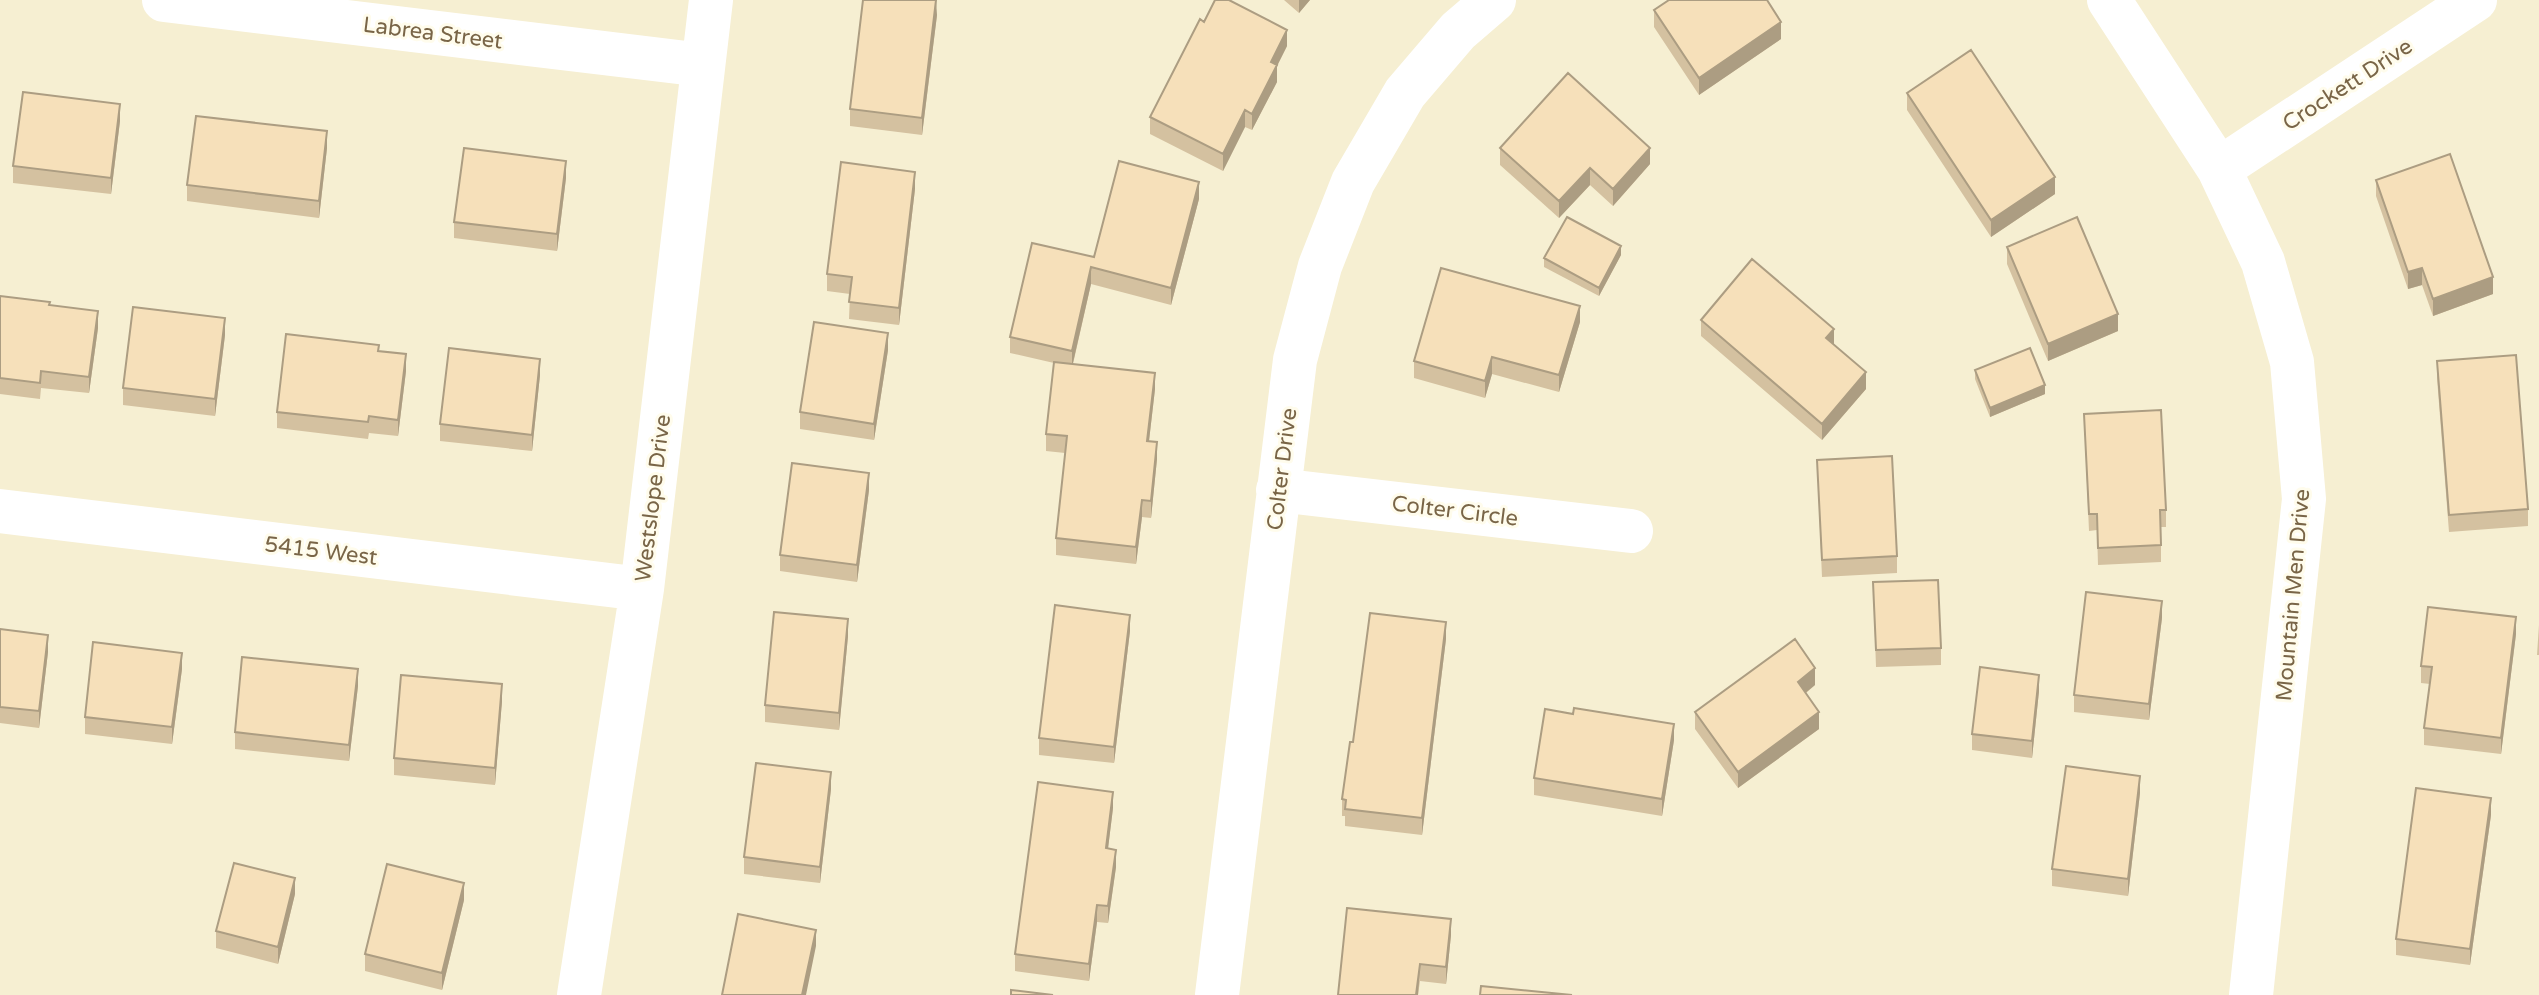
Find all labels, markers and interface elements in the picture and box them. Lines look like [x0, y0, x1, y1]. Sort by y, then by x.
street label: Labrea Street [362, 12, 504, 54]
street label: Crockett Drive [2278, 33, 2417, 136]
street label: Colter Drive [1262, 407, 1302, 532]
street label: Westslope Drive [630, 413, 676, 583]
street label: Mountain Men Drive [2271, 488, 2315, 702]
street label: Colter Circle [1390, 490, 1520, 532]
street label: 5415 West [263, 531, 379, 571]

